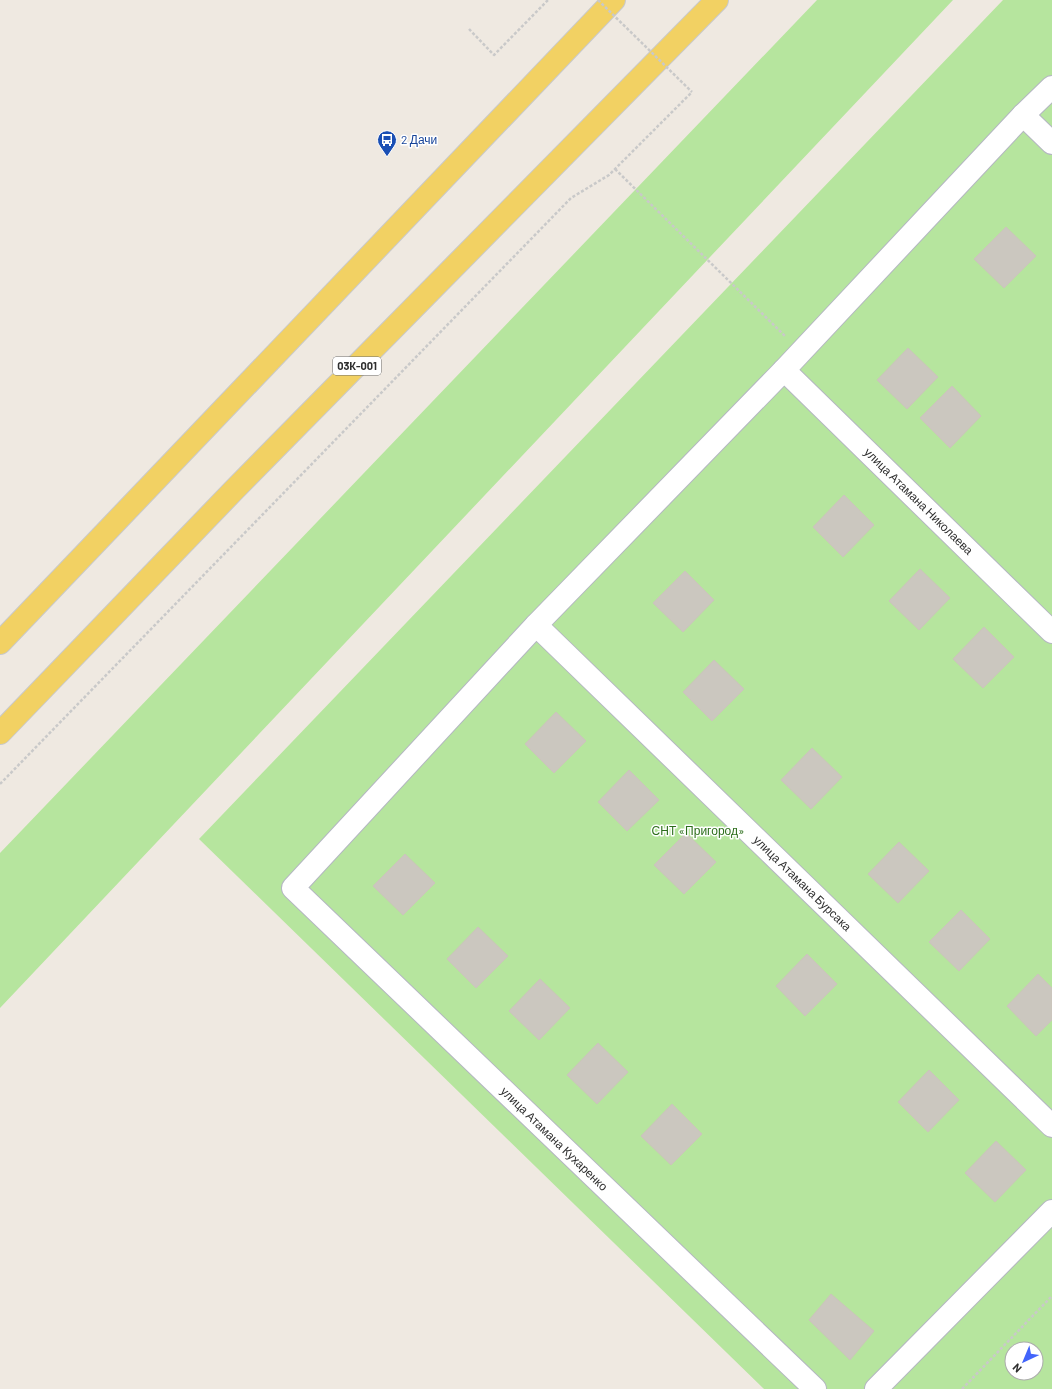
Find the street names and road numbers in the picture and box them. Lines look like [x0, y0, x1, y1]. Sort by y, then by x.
road number: 03К-001 [333, 357, 381, 375]
street label: улица Атамана Николаева [861, 445, 977, 557]
street label: улица Атамана Бурсака [750, 832, 855, 934]
street label: улица Атамана Кухаренко [498, 1083, 611, 1194]

